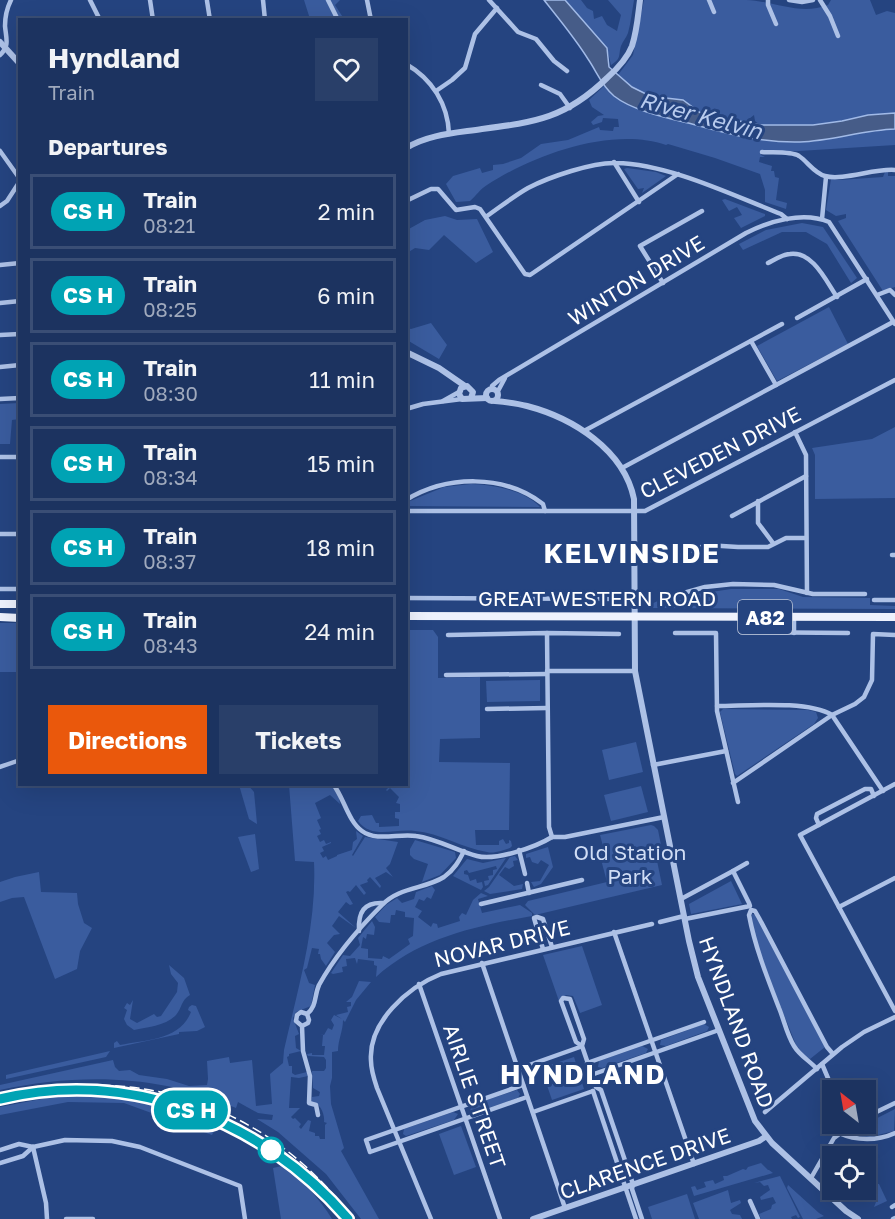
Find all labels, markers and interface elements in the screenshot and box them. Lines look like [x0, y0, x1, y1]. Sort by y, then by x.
button: heart [315, 38, 378, 101]
text: Hyndland [48, 41, 180, 74]
text: Train [48, 80, 95, 104]
water label: River Kelvin [637, 86, 766, 145]
text: Departures [48, 133, 167, 160]
text: Train [143, 186, 197, 213]
text: CS H [63, 198, 113, 224]
text: 2 min [318, 198, 375, 225]
text: 08:21 [143, 213, 195, 237]
street label: WINTON DRIVE [563, 229, 709, 331]
text: Train [143, 270, 197, 297]
text: CS H [63, 282, 113, 308]
text: 6 min [317, 282, 375, 309]
text: 08:25 [143, 297, 197, 321]
text: Train [143, 354, 197, 381]
text: CS H [63, 366, 113, 392]
text: 11 min [309, 366, 375, 393]
text: 08:30 [143, 381, 198, 405]
street label: CLEVEDEN DRIVE [635, 400, 805, 504]
text: Train [143, 438, 197, 465]
text: CS H [63, 450, 113, 476]
text: 15 min [307, 450, 375, 477]
text: 08:34 [143, 465, 198, 489]
text: Train [143, 522, 197, 549]
text: CS H [63, 534, 113, 560]
text: 18 min [307, 534, 375, 561]
district label: KELVINSIDE [544, 537, 720, 569]
text: 08:37 [143, 549, 196, 573]
street label: GREAT WESTERN ROAD [478, 585, 716, 611]
road number: A82 [738, 600, 792, 634]
text: Train [143, 606, 197, 633]
text: CS H [63, 618, 113, 644]
text: 24 min [304, 618, 375, 645]
text: 08:43 [143, 633, 198, 657]
button: Directions [48, 705, 207, 774]
button: Tickets [219, 705, 378, 774]
park label: Old Station Park [574, 839, 686, 889]
street label: NOVAR DRIVE [431, 914, 573, 972]
street label: HYNDLAND ROAD [694, 933, 780, 1111]
street label: AIRLIE STREET [438, 1020, 512, 1172]
district label: HYNDLAND [500, 1058, 666, 1090]
north arrow [822, 1080, 876, 1134]
map controls [822, 1080, 876, 1200]
line badge: CS H [149, 1090, 233, 1130]
text: CS H [166, 1097, 216, 1123]
street label: CLARENCE DRIVE [556, 1122, 734, 1204]
unlabelled marker [258, 1137, 284, 1163]
button: locate [822, 1146, 876, 1200]

